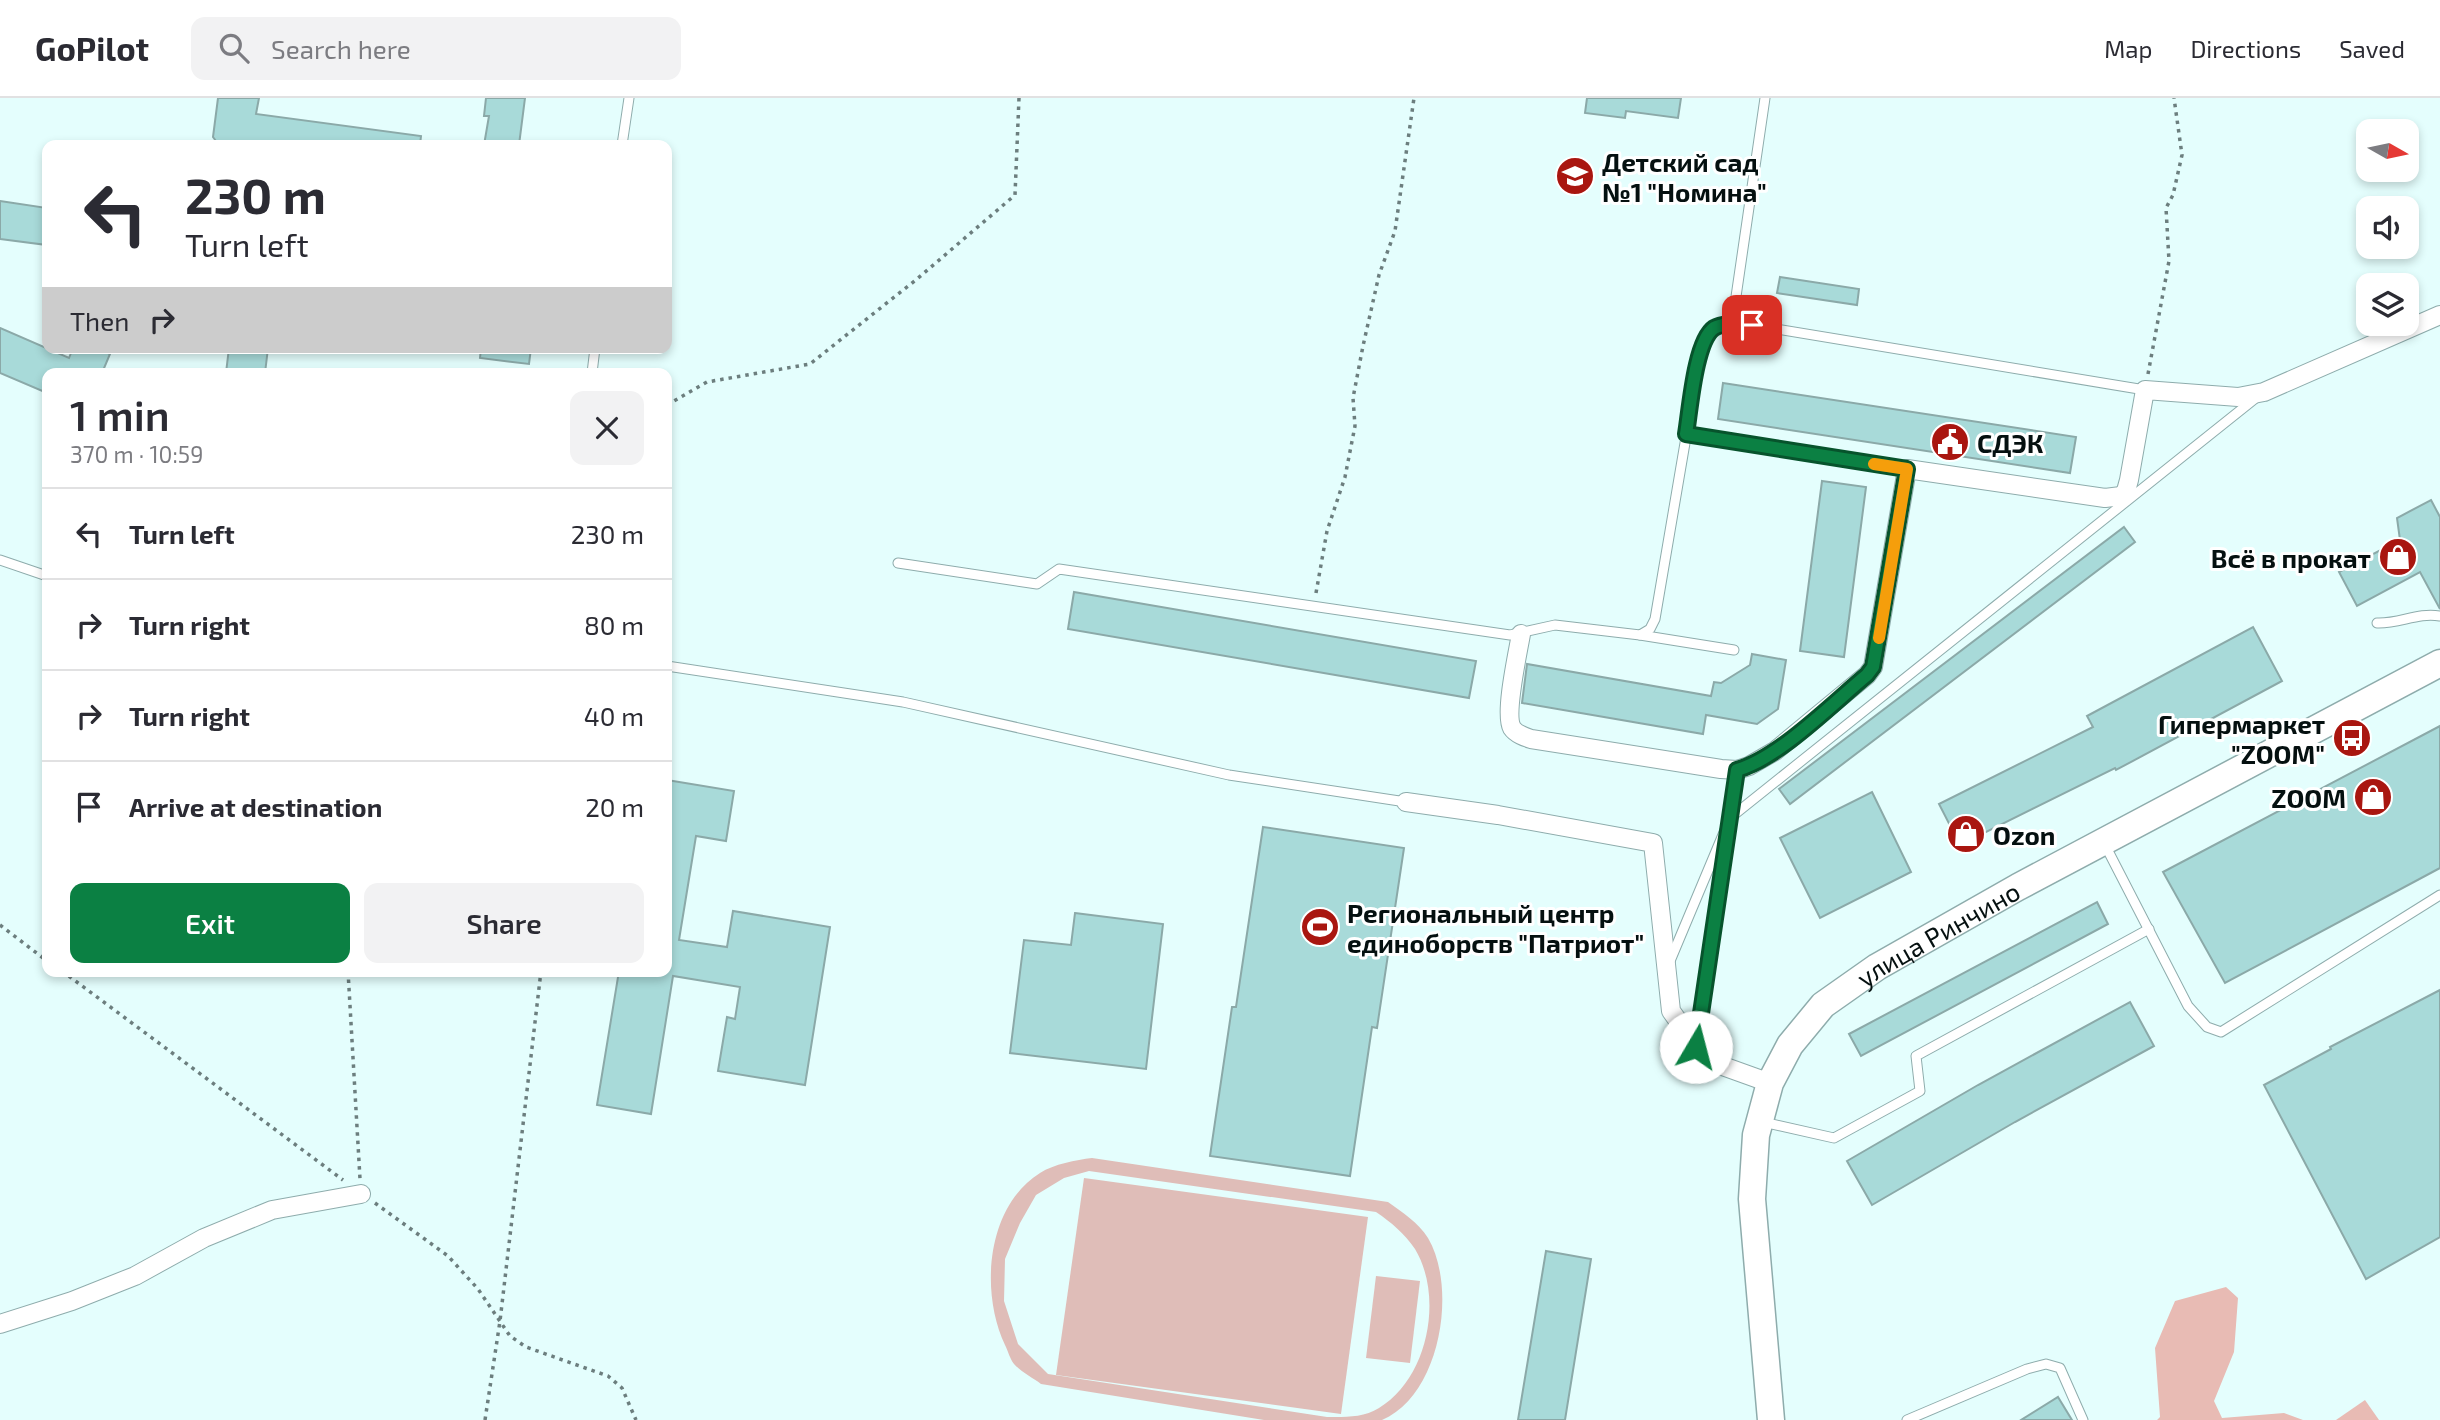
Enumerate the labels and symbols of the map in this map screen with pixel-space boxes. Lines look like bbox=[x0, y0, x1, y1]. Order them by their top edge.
north arrow bbox=[2356, 119, 2418, 182]
place label: Детский сад №1 "Номина" bbox=[1602, 146, 1767, 207]
school or university icon: Детский сад №1 "Номина" bbox=[1554, 155, 1596, 197]
pin bbox=[1722, 295, 1782, 355]
public building icon: СДЭК bbox=[1929, 421, 1971, 463]
place label: СДЭК bbox=[1977, 427, 2044, 458]
shop icon: Всё в прокат bbox=[2377, 536, 2419, 578]
place label: Всё в прокат bbox=[2211, 542, 2371, 573]
place label: Гипермаркет "ZOOM" bbox=[2158, 708, 2325, 769]
bus stop icon: Гипермаркет "ZOOM" bbox=[2331, 717, 2373, 759]
shop icon: ZOOM bbox=[2352, 776, 2394, 818]
place label: ZOOM bbox=[2271, 782, 2346, 813]
shop icon: Ozon bbox=[1945, 813, 1987, 855]
place label: Ozon bbox=[1993, 819, 2055, 850]
street label: улица Ринчино bbox=[1850, 874, 2025, 993]
place label: Региональный центр единоборств "Патриот" bbox=[1347, 897, 1644, 958]
sports icon: Региональный центр единоборств "Патриот" bbox=[1299, 906, 1341, 948]
position arrow bbox=[1659, 1010, 1733, 1084]

